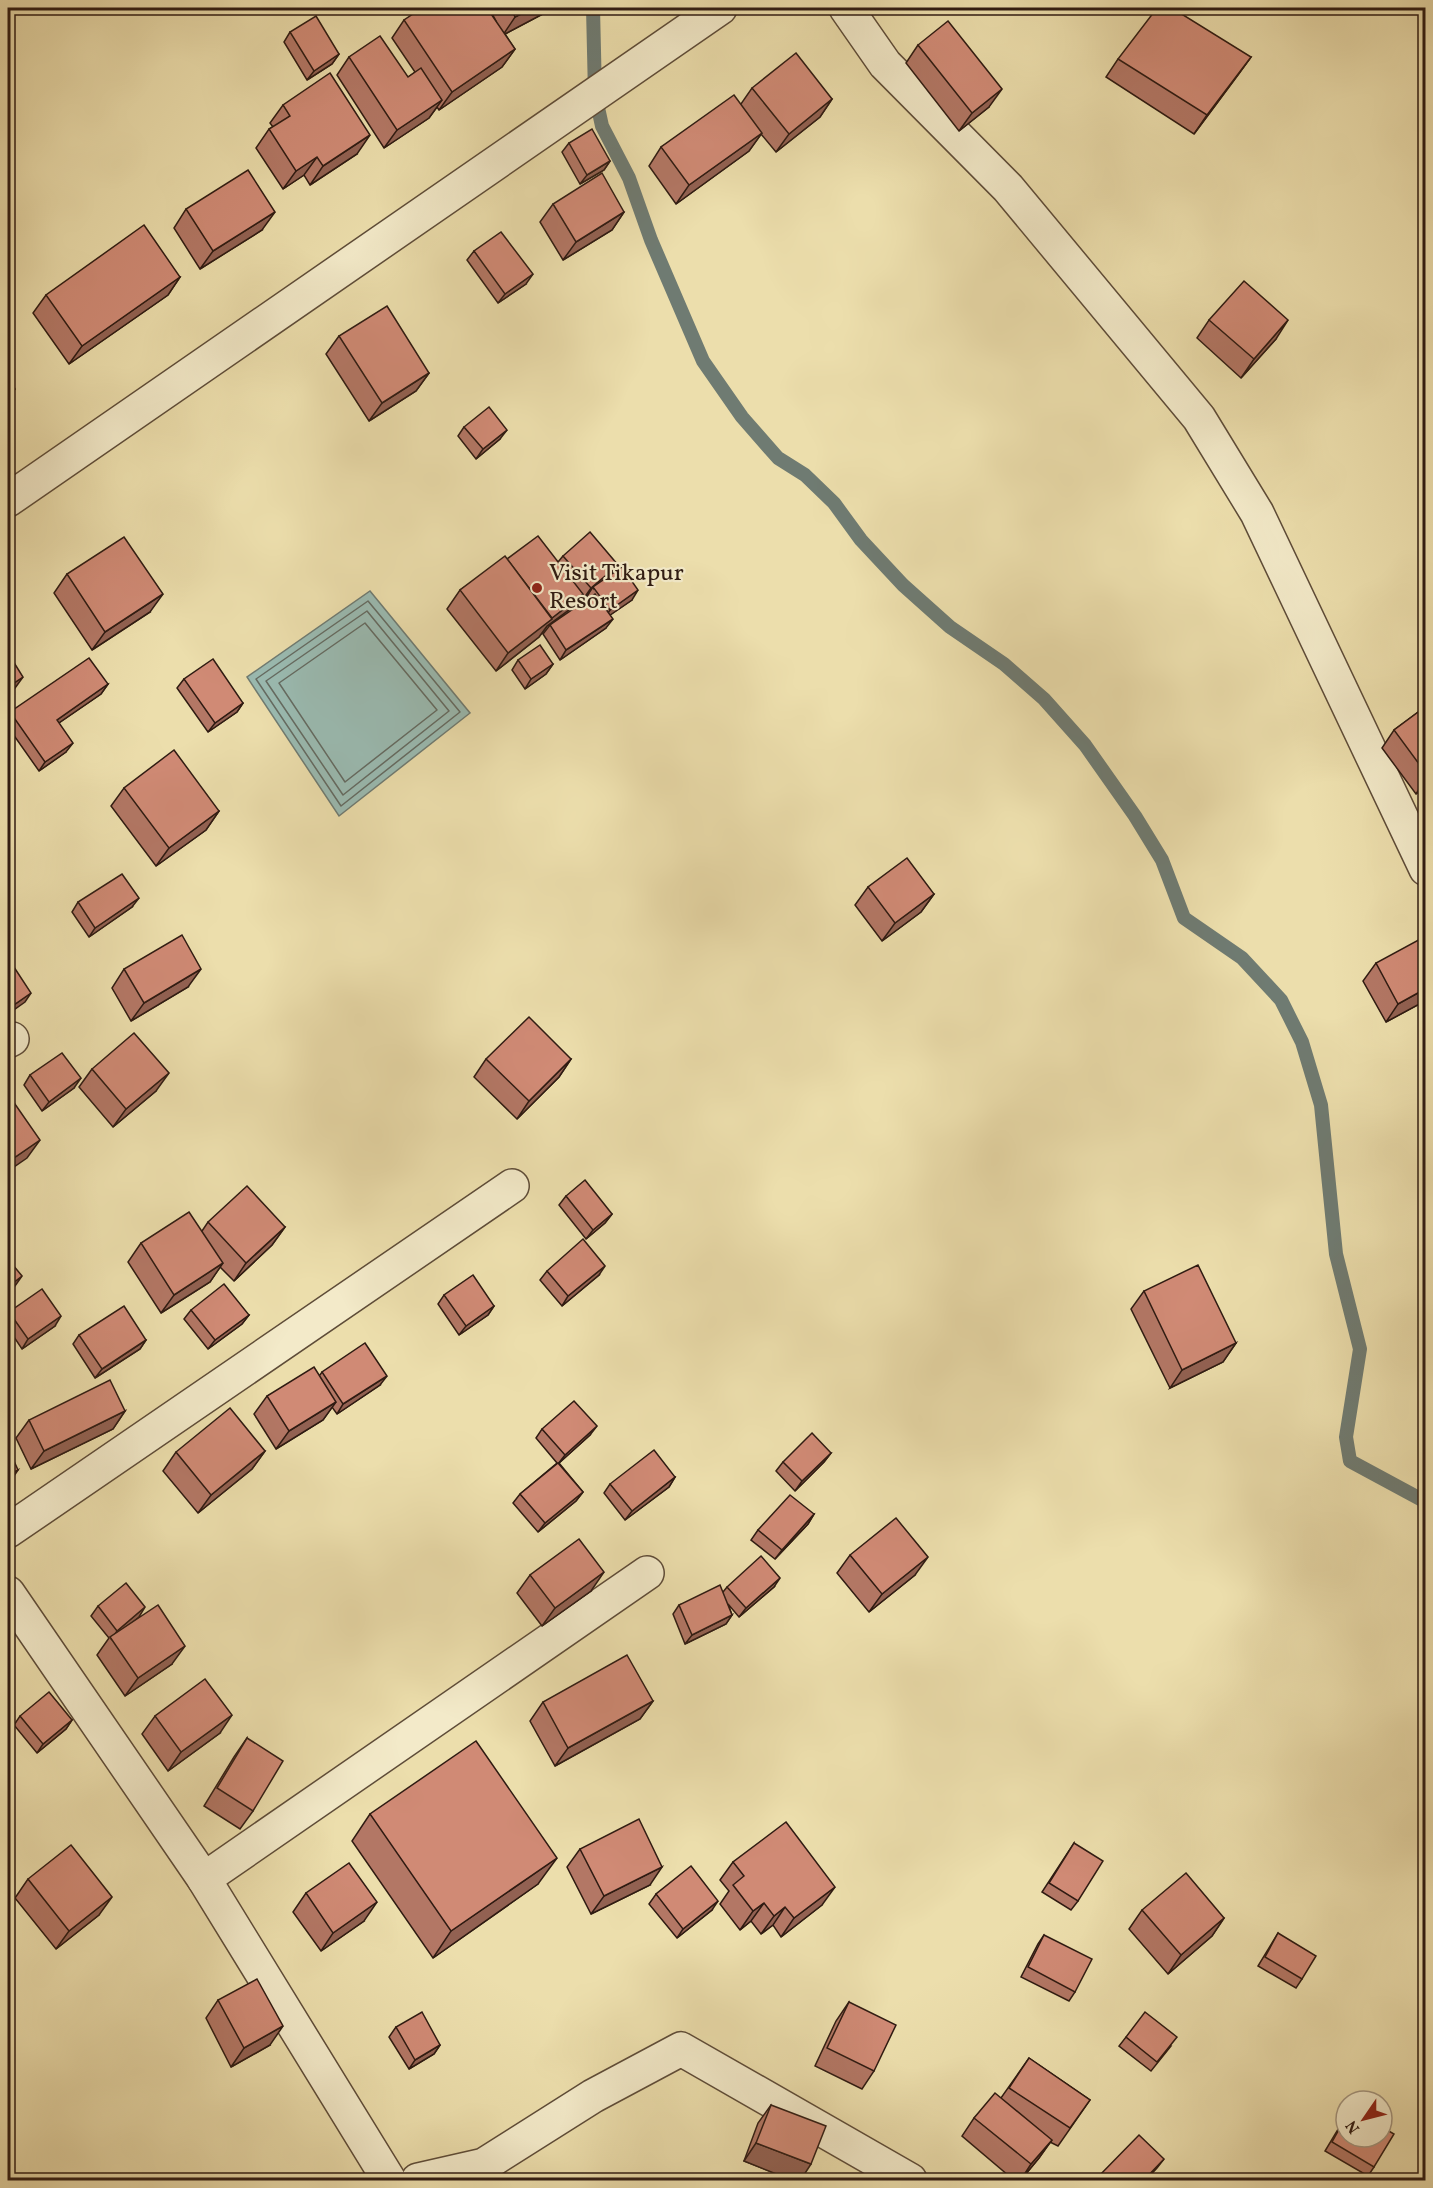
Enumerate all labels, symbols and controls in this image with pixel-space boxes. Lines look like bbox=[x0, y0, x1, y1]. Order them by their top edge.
place label: Visit Tikapur Resort bbox=[549, 557, 684, 619]
marker: Visit Tikapur Resort bbox=[530, 581, 544, 595]
north arrow bbox=[1334, 2089, 1394, 2149]
text: N bbox=[1341, 2115, 1366, 2138]

